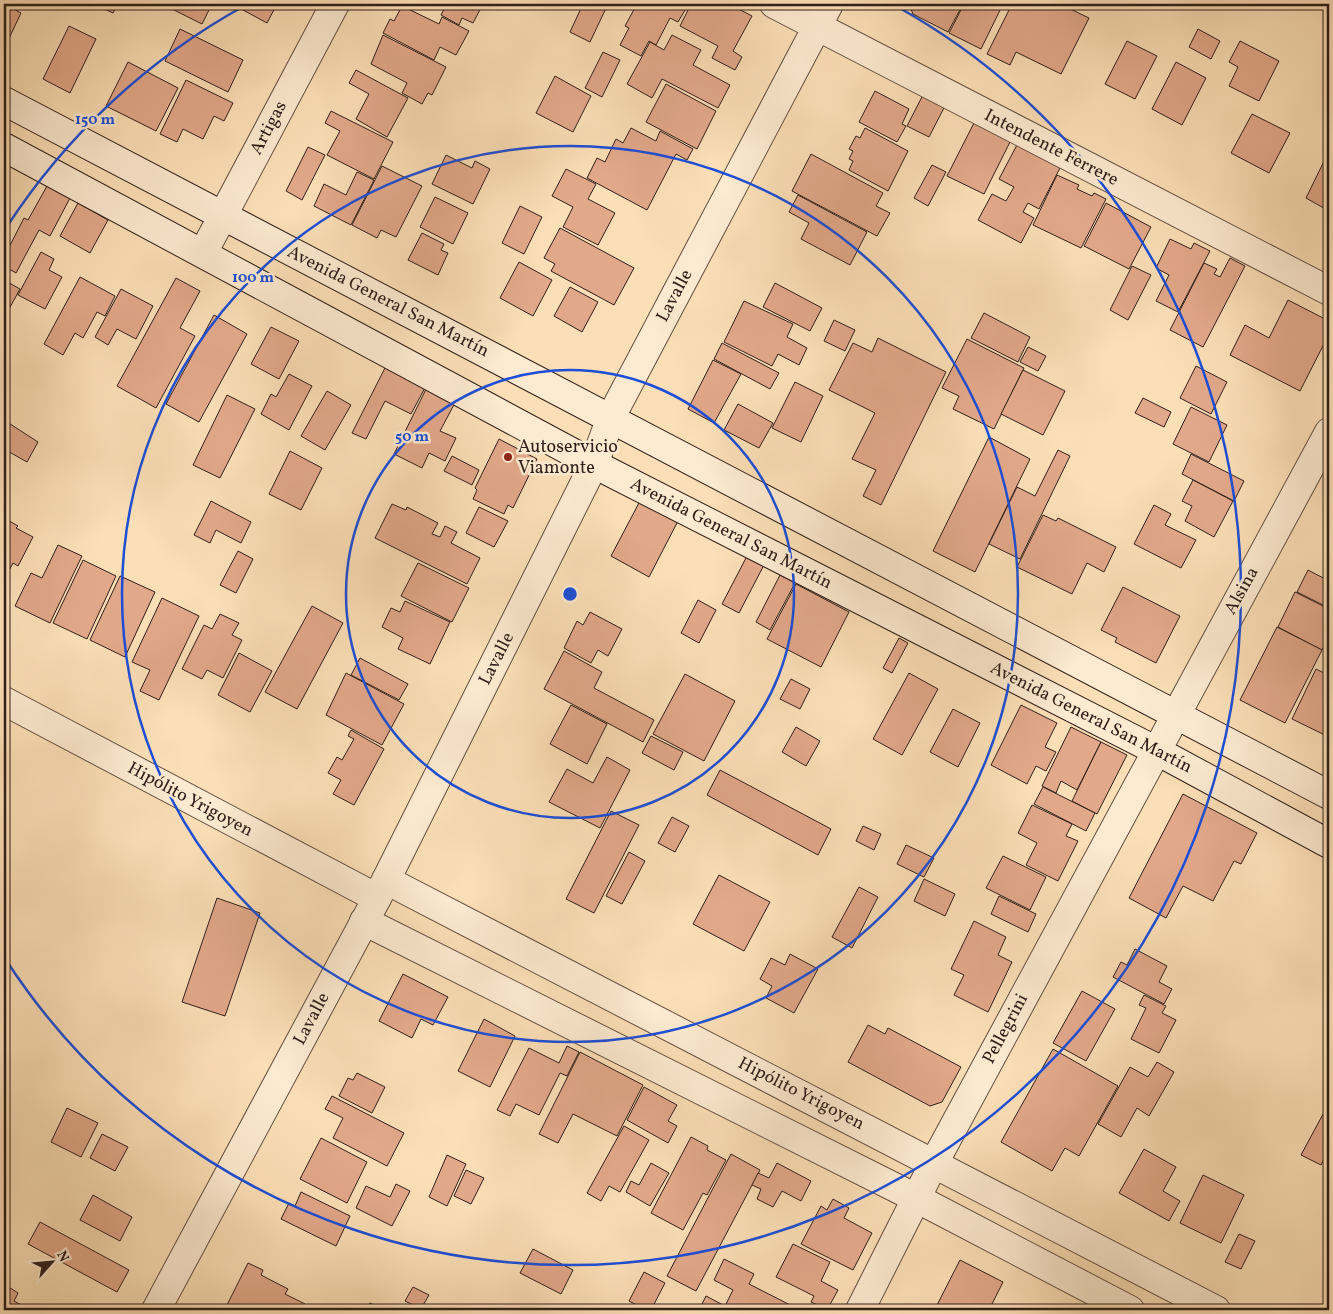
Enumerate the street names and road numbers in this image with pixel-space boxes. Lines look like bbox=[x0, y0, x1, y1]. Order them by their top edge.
street label: Artigas bbox=[244, 97, 294, 159]
street label: Intendente Ferrere bbox=[980, 103, 1122, 193]
street label: Avenida General San Martín bbox=[283, 240, 494, 364]
street label: Lavalle bbox=[651, 265, 699, 327]
street label: Avenida General San Martín bbox=[626, 472, 837, 596]
street label: Alsina bbox=[1219, 563, 1265, 619]
street label: Lavalle bbox=[473, 628, 521, 690]
street label: Avenida General San Martín bbox=[986, 656, 1197, 780]
street label: Hipólito Yrigoyen bbox=[123, 756, 257, 844]
street label: Lavalle bbox=[288, 988, 336, 1050]
street label: Pellegrini bbox=[977, 989, 1035, 1069]
street label: Hipólito Yrigoyen bbox=[733, 1051, 869, 1137]

